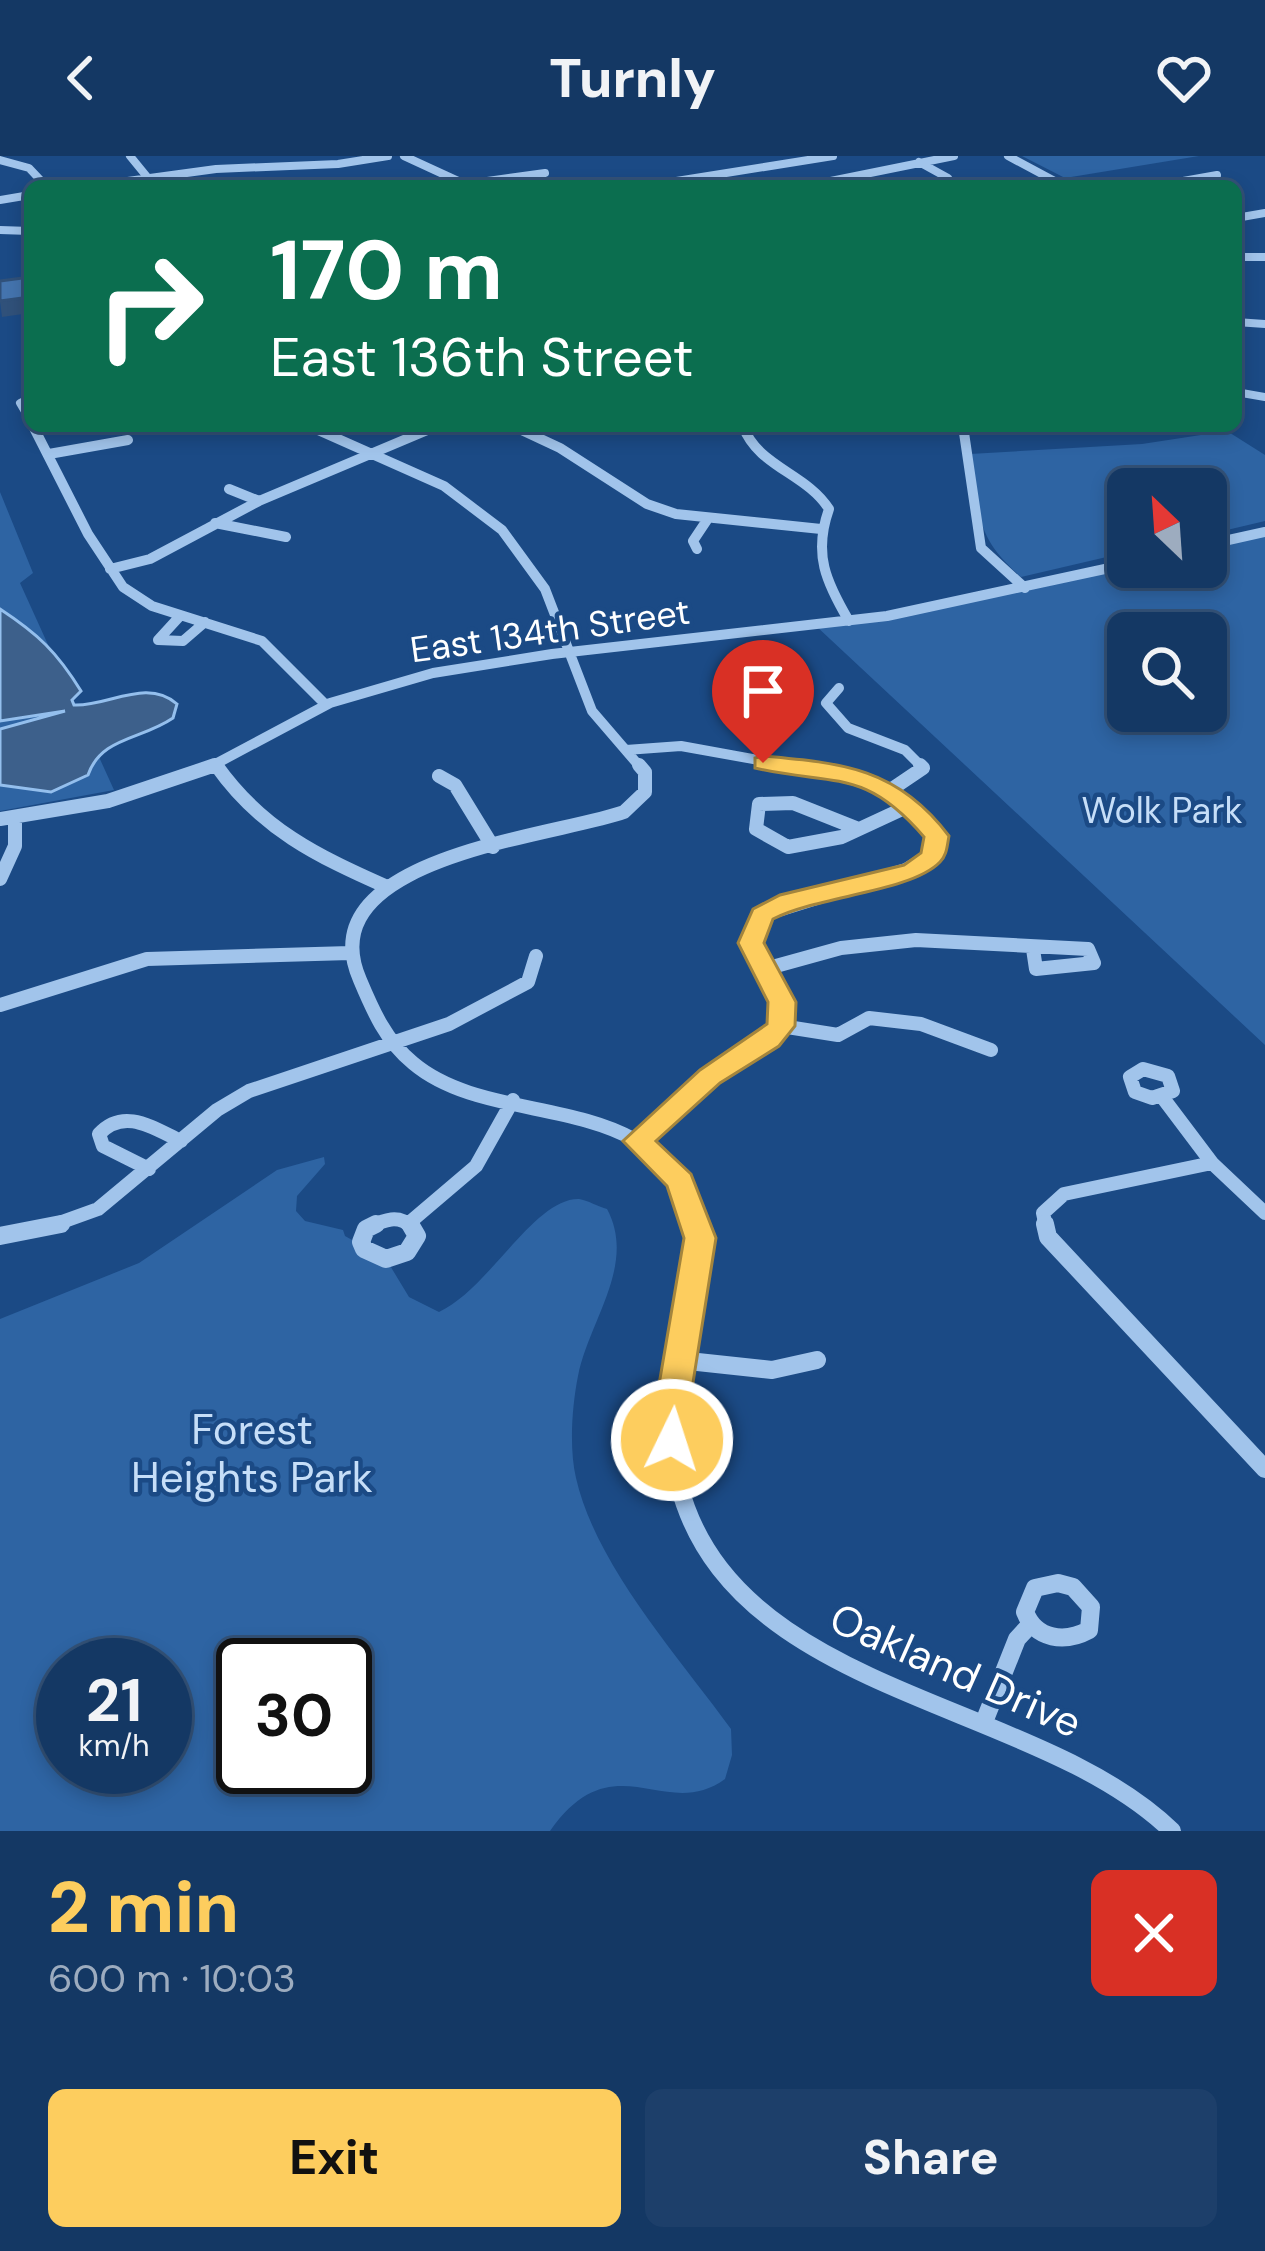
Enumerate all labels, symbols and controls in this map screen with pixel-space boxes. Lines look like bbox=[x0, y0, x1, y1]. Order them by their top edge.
text: Turnly bbox=[549, 43, 716, 114]
icon: back bbox=[48, 45, 114, 111]
icon: heart bbox=[1151, 45, 1217, 111]
text: 170 m bbox=[270, 216, 503, 325]
icon: right bbox=[72, 228, 228, 384]
text: East 136th Street bbox=[270, 322, 694, 393]
north arrow bbox=[1107, 468, 1227, 588]
map controls bbox=[1107, 468, 1227, 732]
street label: East 134th Street bbox=[407, 588, 693, 673]
button: search bbox=[1107, 612, 1227, 732]
pin bbox=[712, 640, 814, 763]
icon: arrive bbox=[730, 658, 796, 724]
park label: Wolk Park bbox=[1081, 787, 1243, 834]
position arrow bbox=[609, 1377, 735, 1503]
park label: Forest Heights Park bbox=[131, 1402, 373, 1505]
street label: Oakland Drive bbox=[821, 1590, 1090, 1750]
speed limit sign: 30 bbox=[216, 1638, 372, 1794]
text: 21 bbox=[86, 1661, 142, 1740]
text: km/h bbox=[79, 1726, 149, 1765]
text: 2 min bbox=[48, 1861, 239, 1954]
button: close bbox=[1091, 1870, 1217, 1996]
text: 600 m · 10:03 bbox=[48, 1953, 296, 2004]
button: Exit bbox=[48, 2089, 621, 2227]
button: Share bbox=[645, 2089, 1217, 2227]

